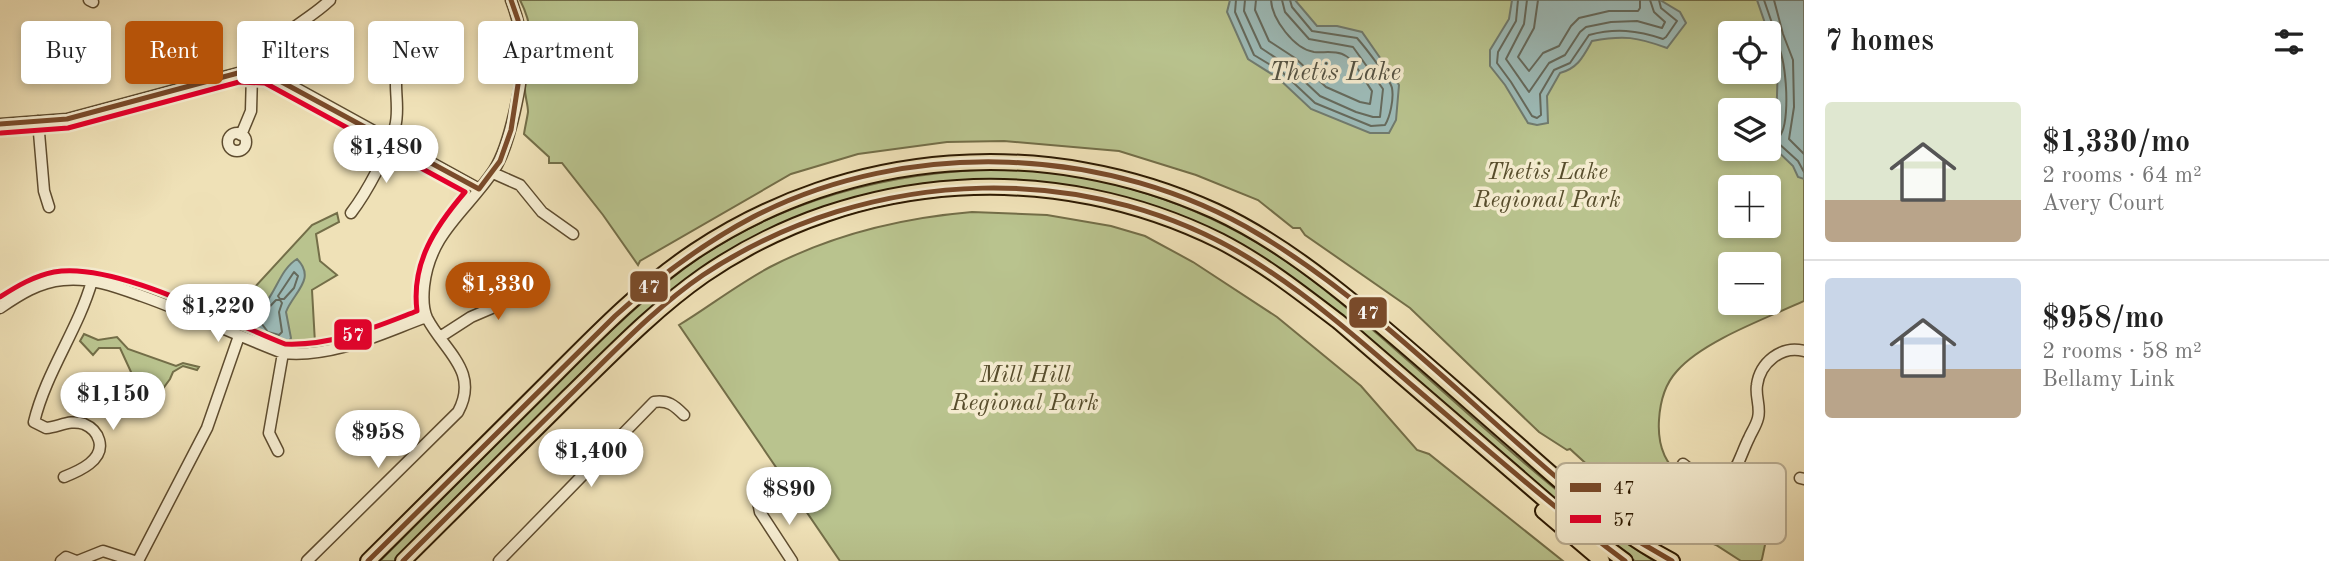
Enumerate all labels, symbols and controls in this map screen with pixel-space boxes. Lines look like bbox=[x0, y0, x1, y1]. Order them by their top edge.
chip: Buy bbox=[21, 21, 111, 84]
chip: Rent bbox=[125, 21, 223, 84]
chip: Filters bbox=[237, 21, 354, 84]
chip: New bbox=[368, 21, 464, 84]
chip: Apartment bbox=[478, 21, 638, 84]
map controls bbox=[1718, 21, 1781, 315]
button: locate bbox=[1718, 21, 1781, 84]
icon: filters bbox=[2270, 23, 2308, 61]
text: 7 homes bbox=[1825, 27, 1934, 57]
water label: Thetis Lake bbox=[1269, 60, 1401, 86]
button: layers bbox=[1718, 98, 1781, 161]
pin: $1,480 bbox=[329, 125, 443, 185]
text: $1,330/mo bbox=[2042, 128, 2190, 158]
icon: home bbox=[1881, 130, 1965, 214]
text: $1,480 bbox=[349, 136, 423, 159]
park label: Thetis Lake Regional Park bbox=[1472, 161, 1621, 213]
text: 2 rooms · 64 m² bbox=[2042, 164, 2202, 187]
button: + bbox=[1718, 175, 1781, 238]
text: Avery Court bbox=[2042, 192, 2164, 215]
button: − bbox=[1718, 252, 1781, 315]
pin: $1,330 bbox=[441, 262, 555, 322]
line badge: 47 bbox=[629, 270, 669, 303]
text: $1,330 bbox=[461, 273, 535, 296]
text: 47 bbox=[638, 279, 660, 298]
pin: $1,220 bbox=[161, 284, 275, 344]
text: $1,220 bbox=[181, 295, 255, 318]
line badge: 47 bbox=[1348, 296, 1388, 329]
text: $958/mo bbox=[2042, 304, 2164, 334]
text: 47 bbox=[1357, 305, 1379, 324]
icon: home bbox=[1881, 306, 1965, 390]
line badge: 57 bbox=[333, 318, 373, 351]
text: 57 bbox=[342, 327, 364, 346]
text: 2 rooms · 58 m² bbox=[2042, 340, 2202, 363]
park label: Mill Hill Regional Park bbox=[950, 364, 1099, 416]
text: Bellamy Link bbox=[2042, 368, 2175, 391]
pin: $1,150 bbox=[56, 372, 170, 432]
text: $1,150 bbox=[76, 383, 150, 406]
pin: $958 bbox=[337, 410, 419, 470]
text: $958 bbox=[351, 421, 405, 444]
pin: $1,400 bbox=[534, 430, 648, 489]
text: $1,400 bbox=[554, 440, 628, 463]
legend bbox=[1556, 463, 1786, 544]
pin: $890 bbox=[748, 468, 830, 527]
text: $890 bbox=[762, 478, 816, 501]
text: 47 bbox=[1613, 480, 1635, 499]
text: 57 bbox=[1613, 512, 1635, 531]

